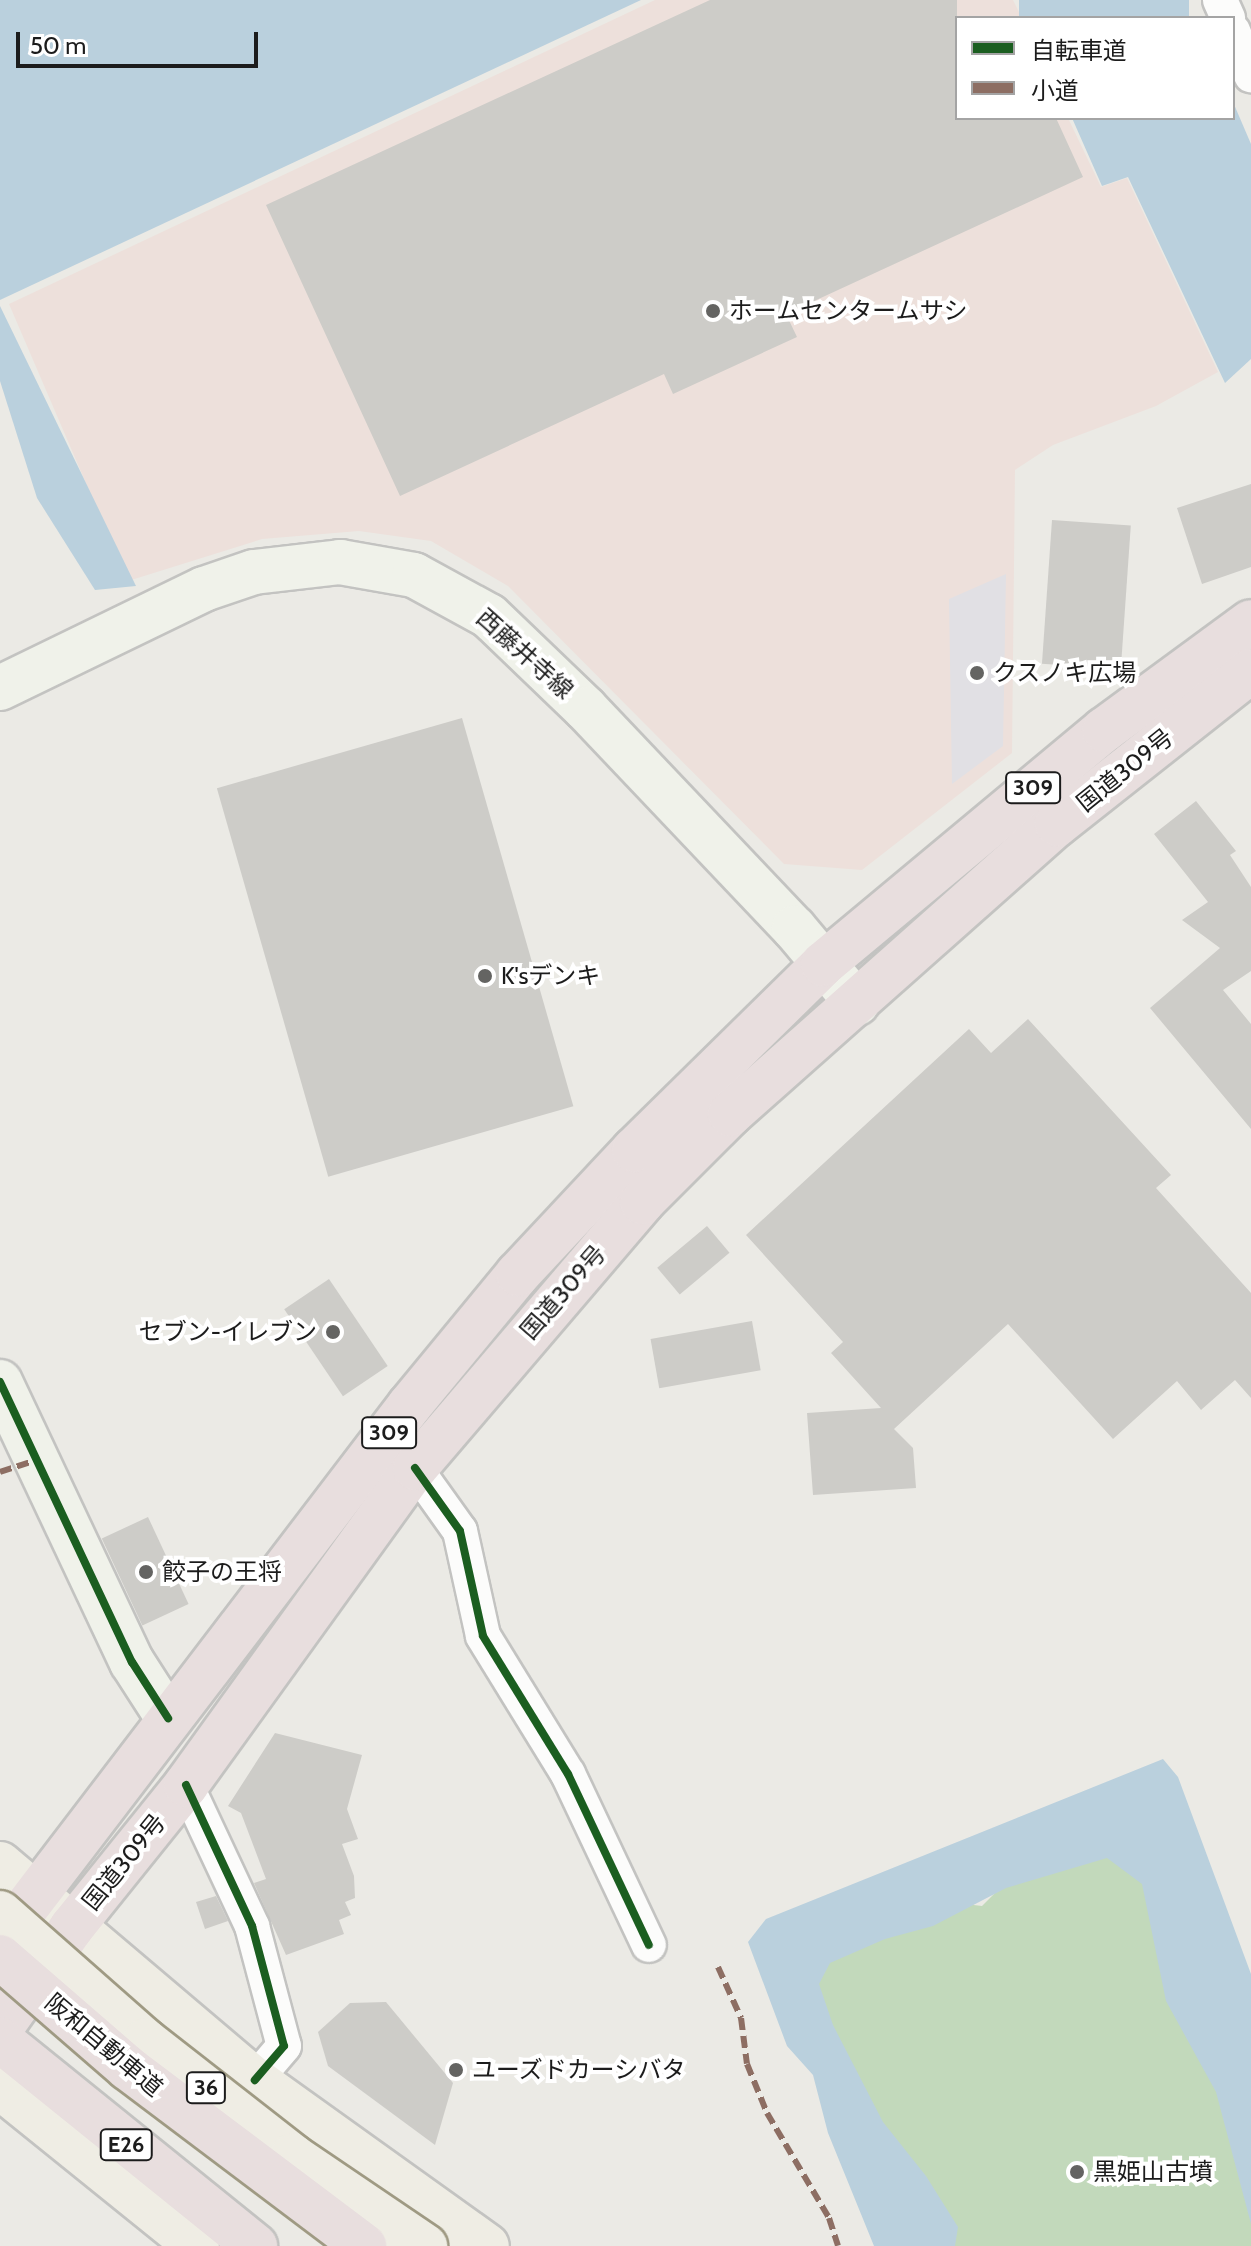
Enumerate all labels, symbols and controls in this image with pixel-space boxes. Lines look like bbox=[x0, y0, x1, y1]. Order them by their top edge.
scale bar bbox=[20, 16, 262, 66]
legend bbox=[955, 16, 1235, 120]
text: 50 m bbox=[30, 31, 86, 60]
text: 自転車道 bbox=[1031, 36, 1127, 65]
text: 小道 bbox=[1031, 76, 1079, 105]
place label: ホームセンタームサシ bbox=[729, 297, 969, 325]
marker: ホームセンタームサシ bbox=[704, 302, 722, 320]
street label: 西藤井寺線 bbox=[471, 603, 579, 705]
place label: クスノキ広場 bbox=[993, 659, 1137, 687]
marker: クスノキ広場 bbox=[968, 664, 986, 682]
street label: 国道309号 bbox=[1071, 723, 1179, 817]
road number: 309 bbox=[1005, 770, 1061, 806]
place label: K'sデンキ bbox=[501, 962, 600, 990]
marker: K'sデンキ bbox=[476, 967, 494, 985]
street label: 国道309号 bbox=[514, 1239, 612, 1345]
place label: セブン-イレブン bbox=[139, 1318, 317, 1346]
marker: セブン-イレブン bbox=[324, 1323, 342, 1341]
road number: 309 bbox=[361, 1415, 417, 1451]
place label: 餃子の王将 bbox=[162, 1558, 282, 1586]
marker: 餃子の王将 bbox=[137, 1563, 155, 1581]
street label: 国道309号 bbox=[77, 1808, 171, 1916]
street label: 阪和自動車道 bbox=[40, 1988, 168, 2102]
place label: ユーズドカーシバタ bbox=[472, 2056, 688, 2084]
marker: ユーズドカーシバタ bbox=[447, 2061, 465, 2079]
road number: 36 bbox=[184, 2070, 228, 2106]
road number: E26 bbox=[98, 2127, 154, 2163]
place label: 黒姫山古墳 bbox=[1093, 2158, 1213, 2186]
marker: 黒姫山古墳 bbox=[1068, 2163, 1086, 2181]

